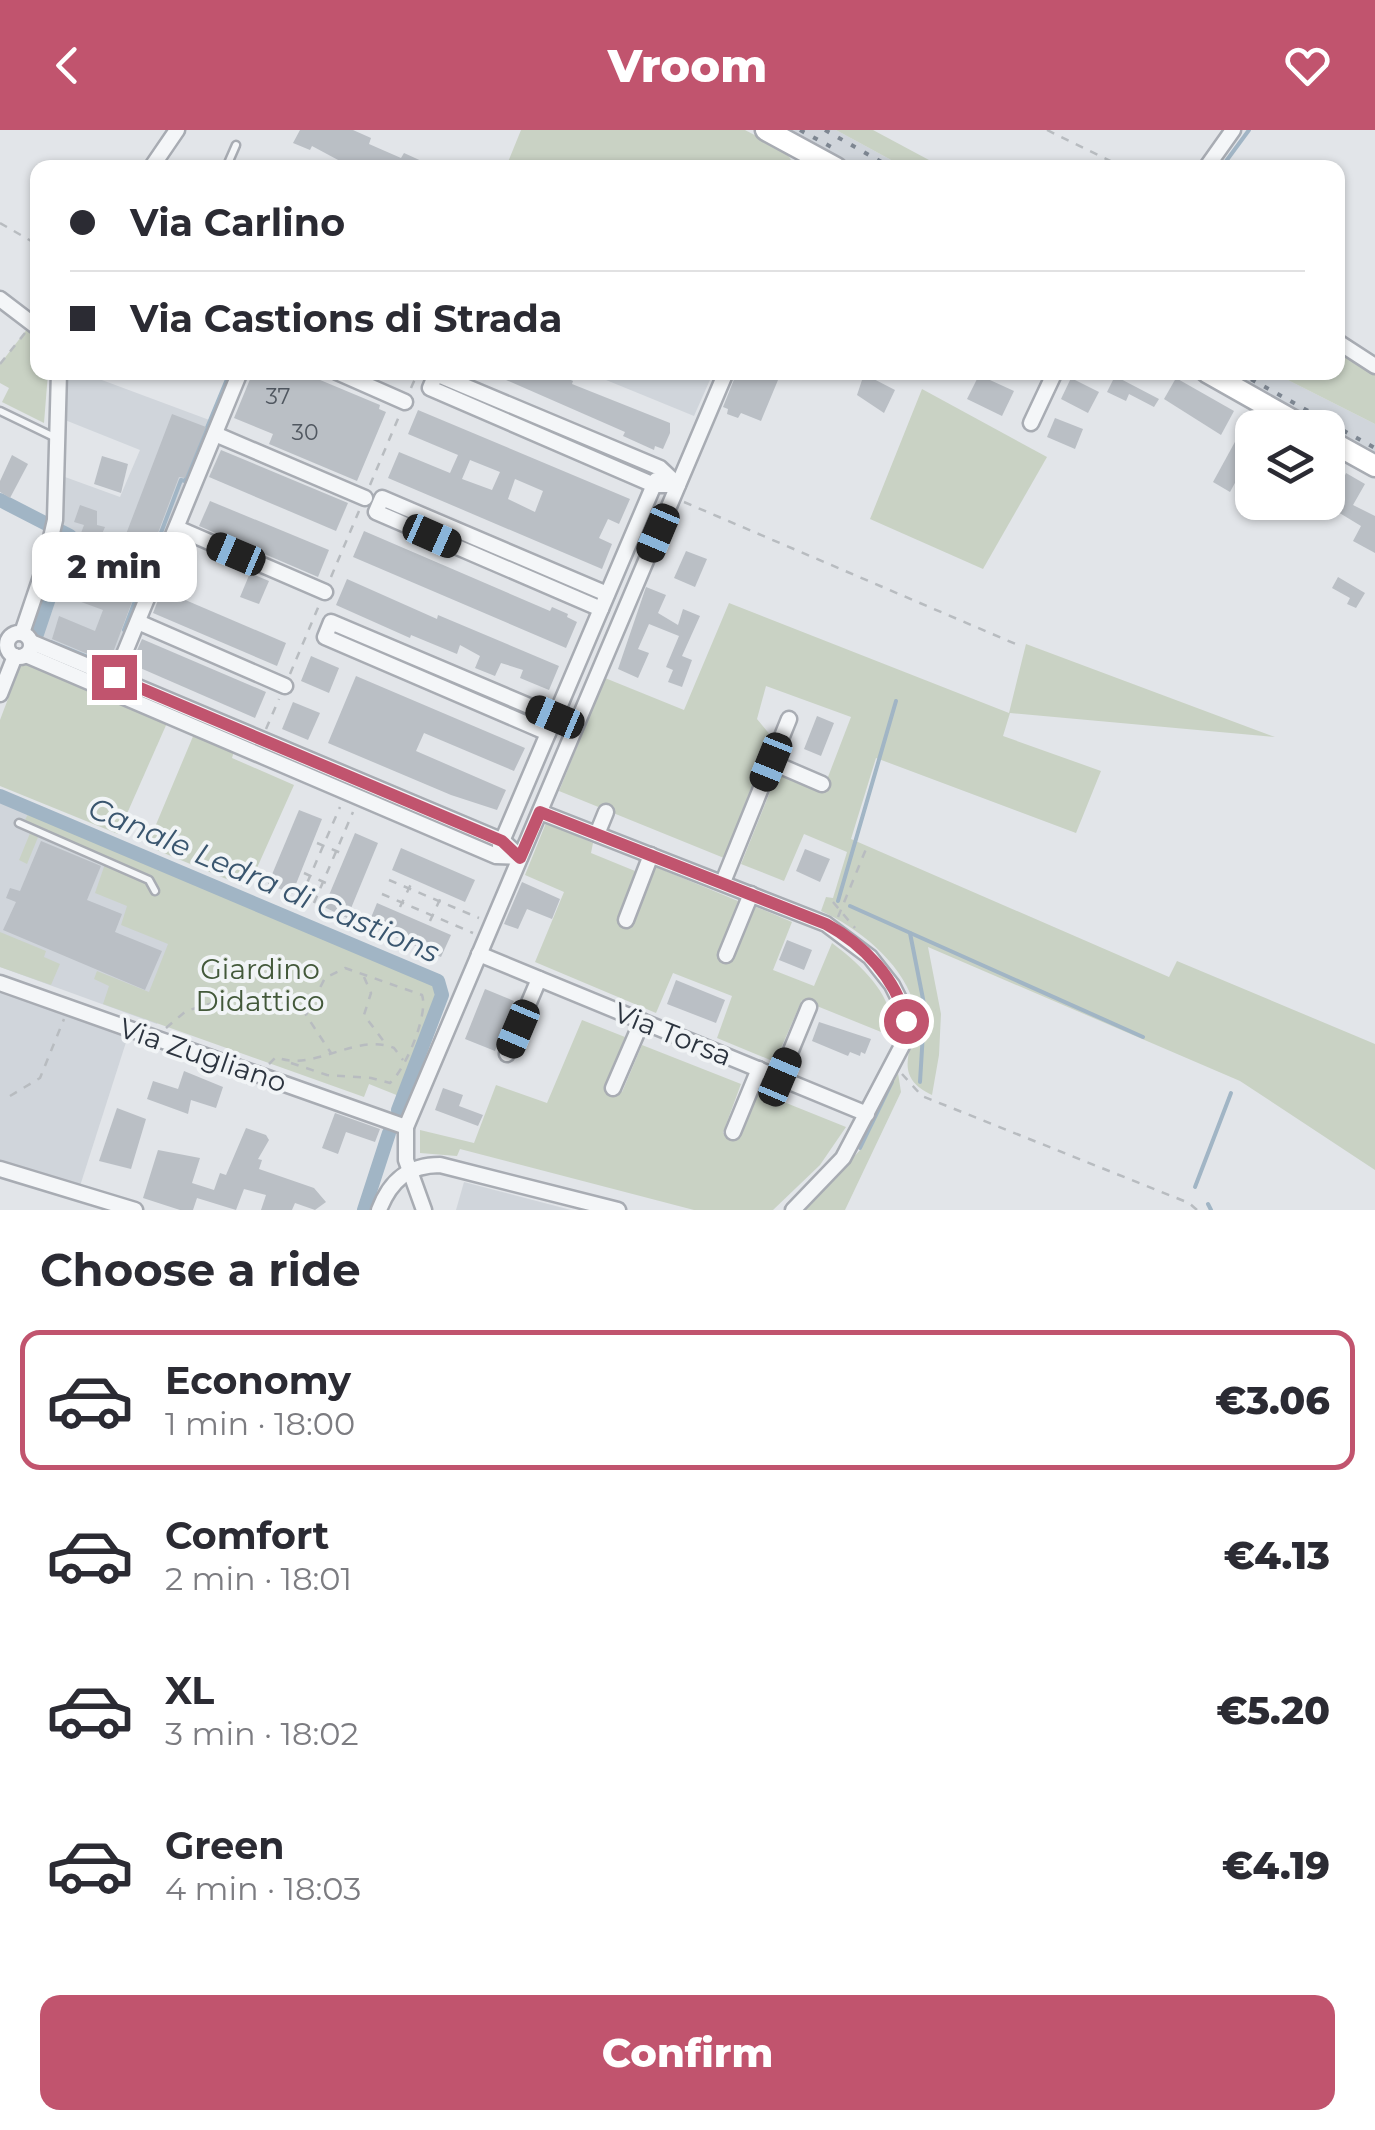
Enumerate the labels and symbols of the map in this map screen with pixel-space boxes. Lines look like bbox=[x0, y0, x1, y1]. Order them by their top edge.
house number: 37 bbox=[265, 383, 291, 410]
house number: 30 bbox=[292, 419, 318, 446]
car bbox=[632, 500, 684, 566]
car bbox=[398, 510, 466, 562]
car bbox=[203, 528, 269, 580]
callout: 2 min bbox=[32, 532, 196, 602]
route end bbox=[92, 655, 137, 700]
car bbox=[522, 691, 588, 743]
car bbox=[746, 729, 796, 795]
water label: Canale Ledra di Castions bbox=[83, 789, 445, 971]
park label: Giardino Didattico bbox=[195, 952, 325, 1018]
street label: Via Torsa bbox=[609, 995, 737, 1073]
car bbox=[492, 996, 544, 1062]
route start bbox=[884, 999, 929, 1044]
street label: Via Zugliano bbox=[115, 1011, 291, 1099]
car bbox=[754, 1044, 806, 1110]

